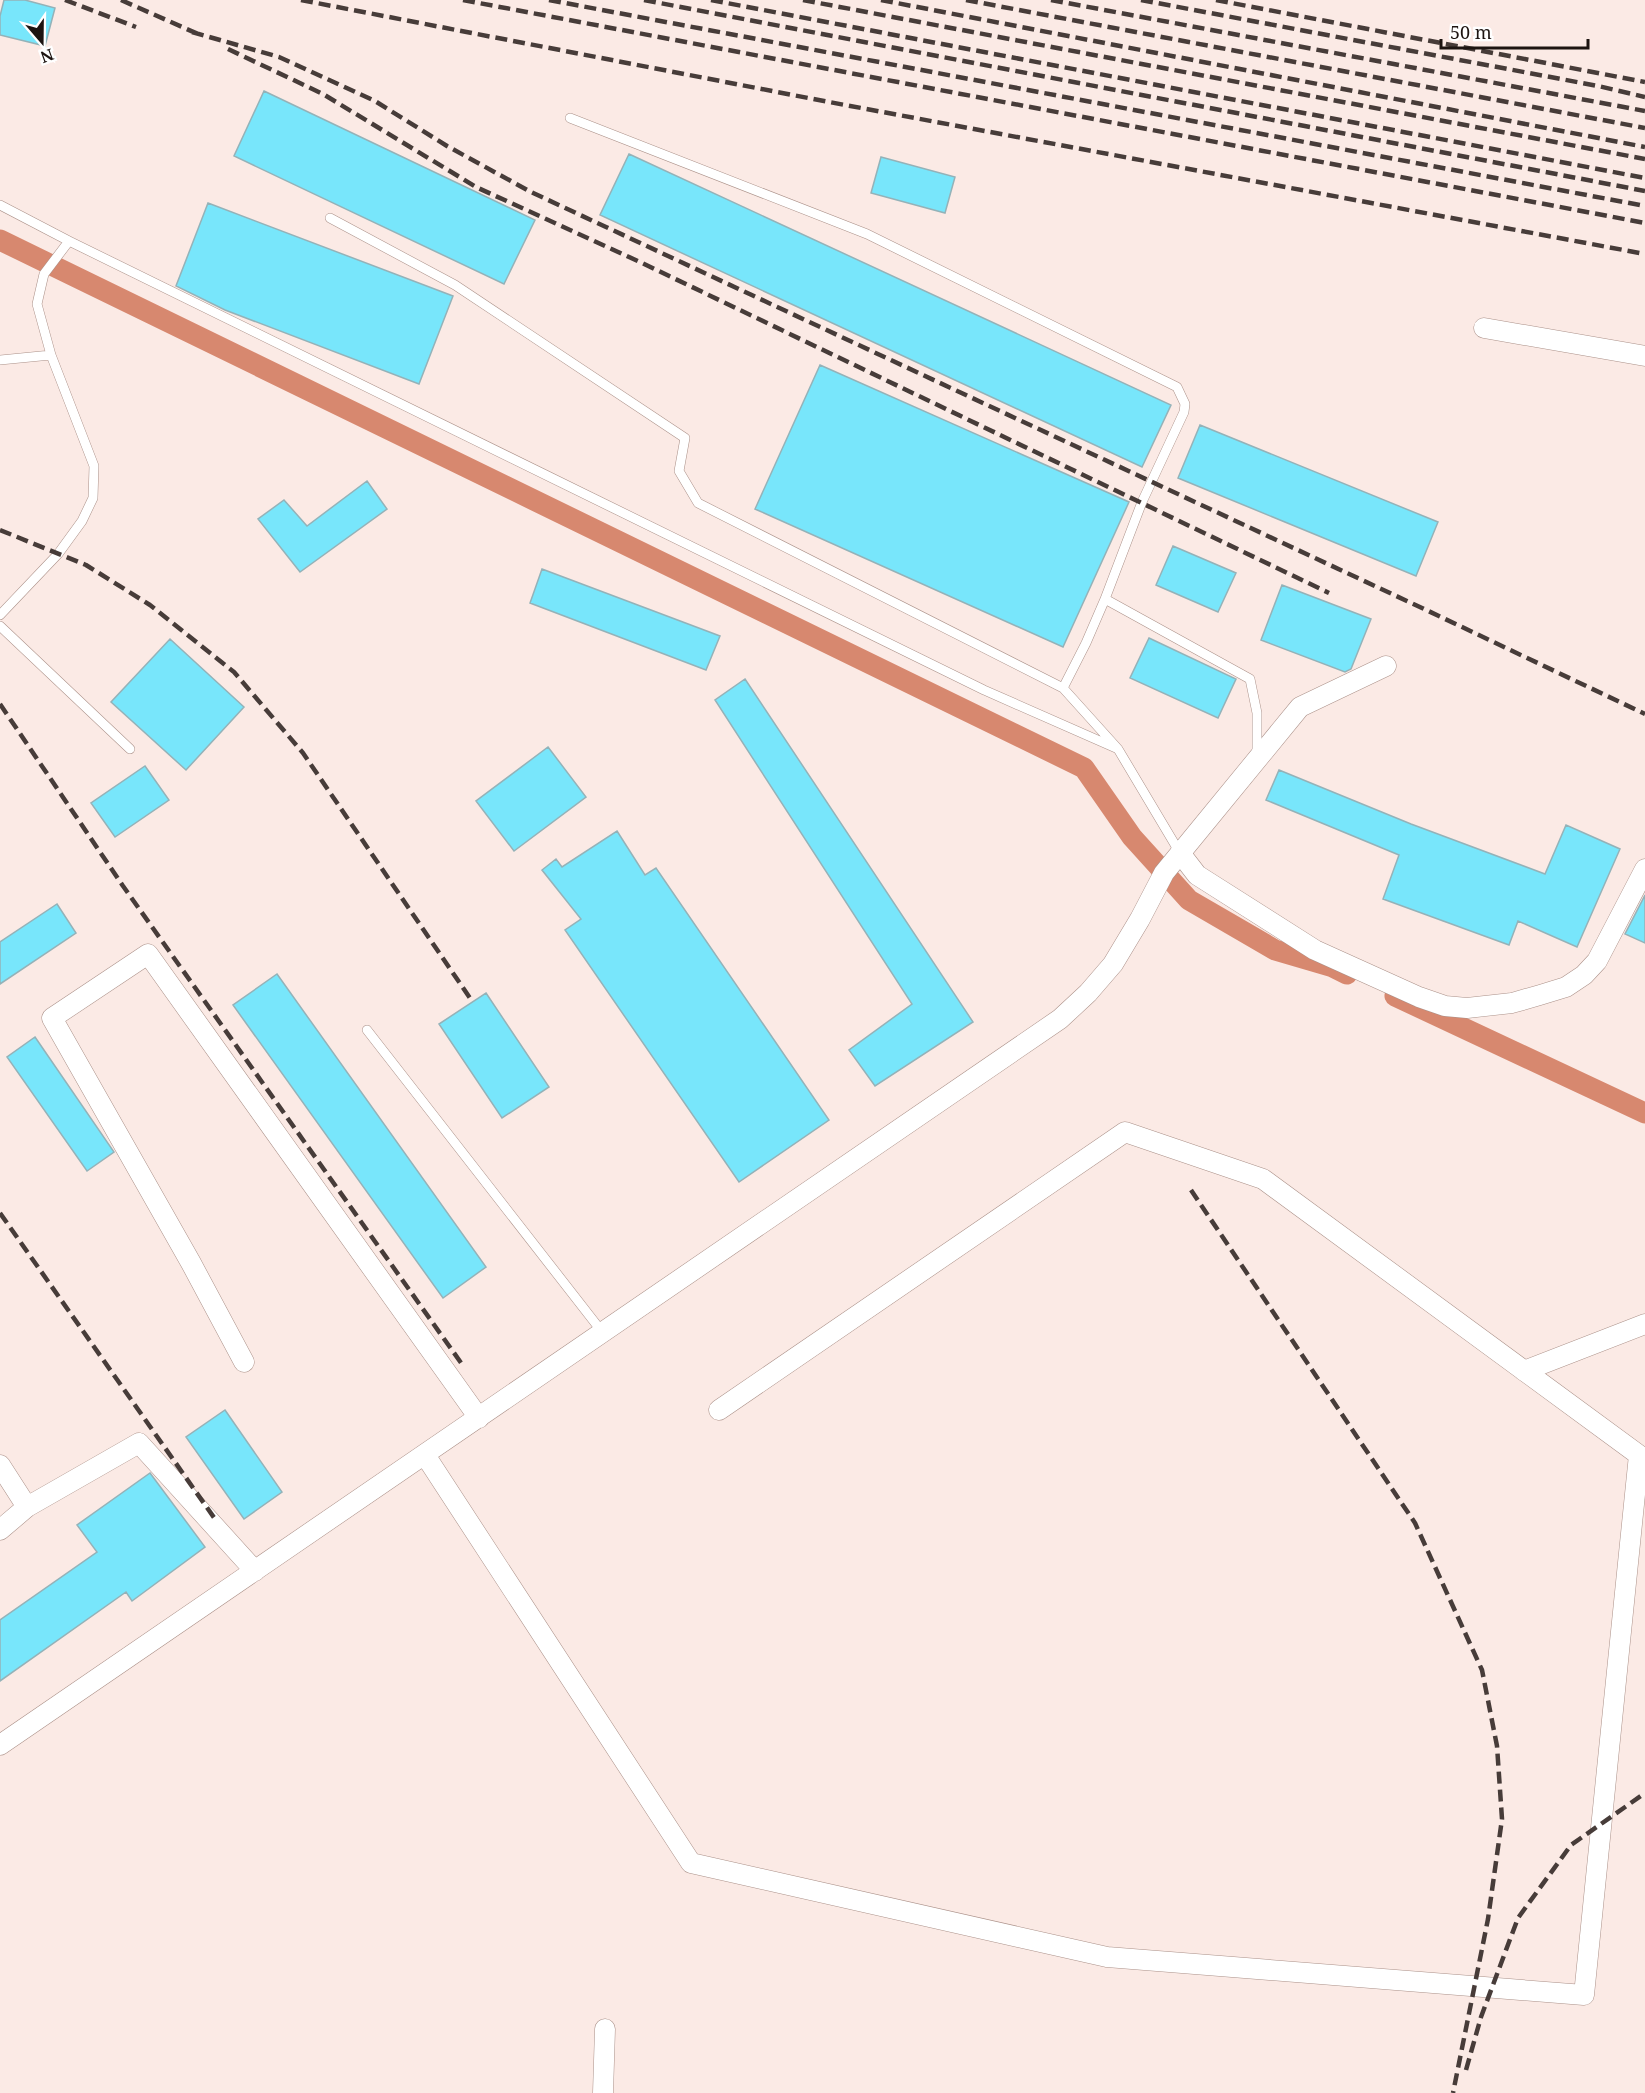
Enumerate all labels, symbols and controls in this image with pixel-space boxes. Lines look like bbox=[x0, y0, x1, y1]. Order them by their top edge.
north arrow bbox=[12, 12, 72, 72]
scale bar bbox=[1441, 12, 1588, 50]
text: 50 m bbox=[1450, 20, 1492, 44]
text: N bbox=[37, 44, 57, 69]

